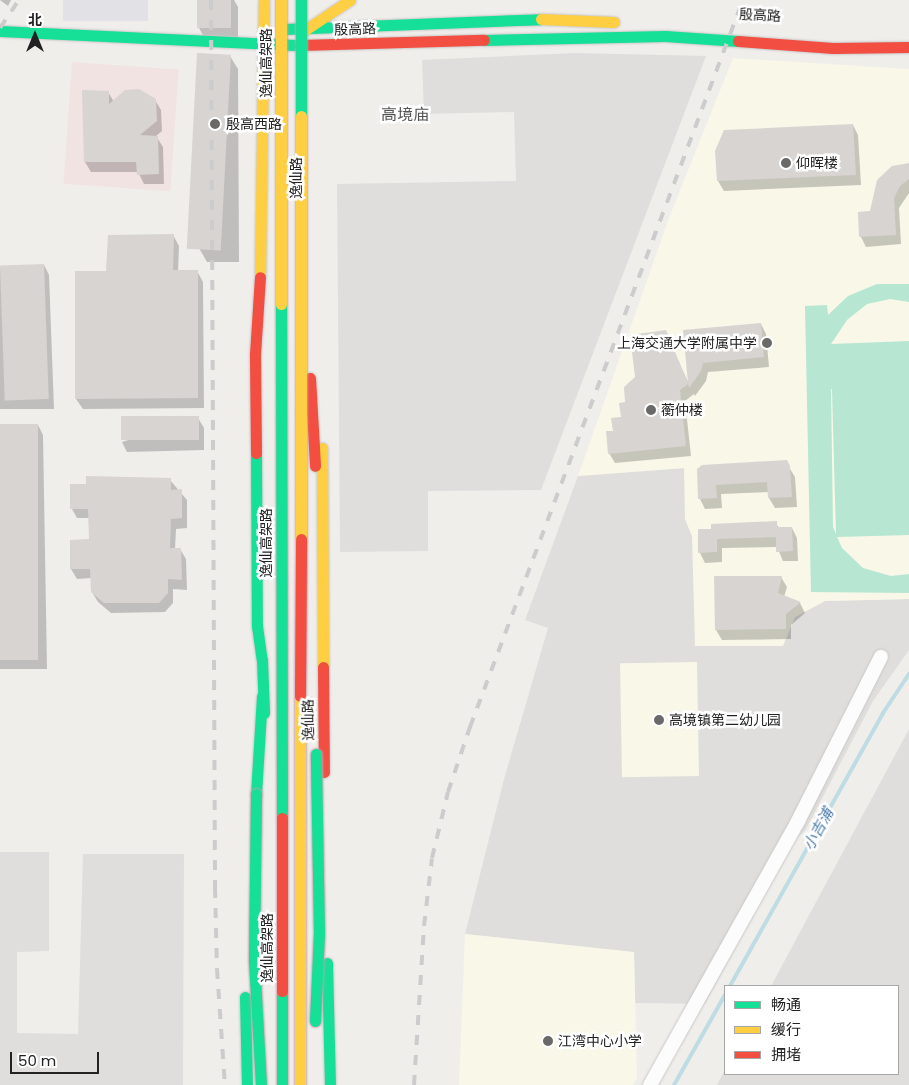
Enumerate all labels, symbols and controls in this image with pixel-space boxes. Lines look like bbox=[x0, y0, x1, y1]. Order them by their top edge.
street label: 殷高路 bbox=[739, 6, 781, 24]
north arrow bbox=[10, 10, 60, 60]
text: 北 bbox=[28, 10, 42, 30]
street label: 殷高路 bbox=[334, 20, 376, 38]
street label: 逸仙高架路 bbox=[258, 28, 274, 98]
district label: 高境庙 bbox=[381, 105, 429, 125]
place label: 殷高西路 bbox=[226, 116, 282, 132]
marker: 殷高西路 bbox=[208, 117, 222, 131]
place label: 仰晖楼 bbox=[796, 155, 838, 171]
street label: 逸仙路 bbox=[288, 157, 304, 199]
marker: 仰晖楼 bbox=[780, 157, 792, 169]
place label: 上海交通大学附属中学 bbox=[617, 335, 757, 351]
marker: 上海交通大学附属中学 bbox=[761, 337, 773, 349]
place label: 蘅仲楼 bbox=[661, 402, 703, 418]
marker: 蘅仲楼 bbox=[645, 404, 657, 416]
street label: 逸仙高架路 bbox=[258, 508, 274, 578]
street label: 逸仙路 bbox=[299, 699, 317, 741]
place label: 高境镇第二幼儿园 bbox=[669, 712, 781, 728]
marker: 高境镇第二幼儿园 bbox=[653, 714, 665, 726]
water label: 小吉浦 bbox=[799, 805, 837, 853]
street label: 逸仙高架路 bbox=[259, 913, 275, 983]
legend bbox=[724, 985, 899, 1075]
text: 畅通 bbox=[771, 994, 801, 1015]
text: 缓行 bbox=[771, 1019, 801, 1040]
place label: 江湾中心小学 bbox=[558, 1033, 642, 1049]
marker: 江湾中心小学 bbox=[542, 1035, 554, 1047]
scale bar bbox=[12, 1042, 101, 1074]
text: 拥堵 bbox=[771, 1044, 801, 1065]
text: 50 m bbox=[18, 1050, 56, 1071]

